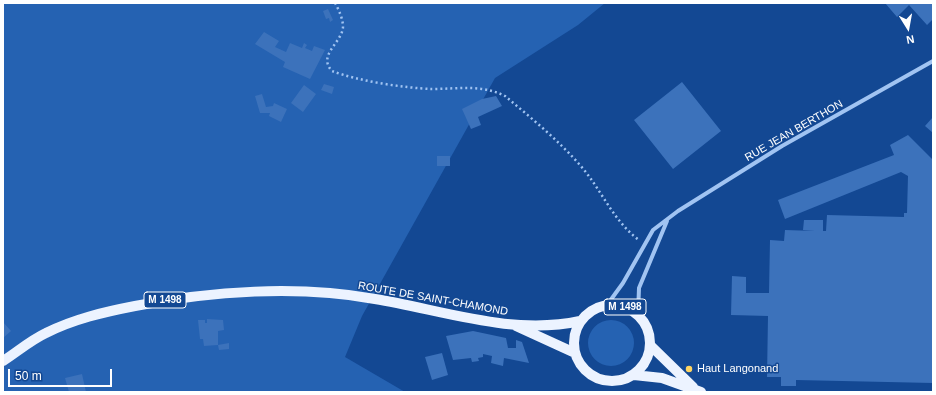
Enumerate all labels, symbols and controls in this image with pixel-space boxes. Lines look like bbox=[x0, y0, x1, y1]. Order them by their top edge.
north arrow bbox=[888, 8, 928, 48]
text: N bbox=[905, 33, 915, 46]
street label: RUE JEAN BERTHON bbox=[743, 98, 845, 164]
street label: ROUTE DE SAINT-CHAMOND bbox=[357, 279, 509, 319]
road number: M 1498 bbox=[144, 292, 186, 308]
road number: M 1498 bbox=[604, 299, 646, 315]
scale bar bbox=[10, 361, 114, 387]
place label: Haut Langonand bbox=[697, 362, 778, 376]
marker: Haut Langonand bbox=[684, 364, 694, 374]
text: 50 m bbox=[15, 369, 42, 383]

